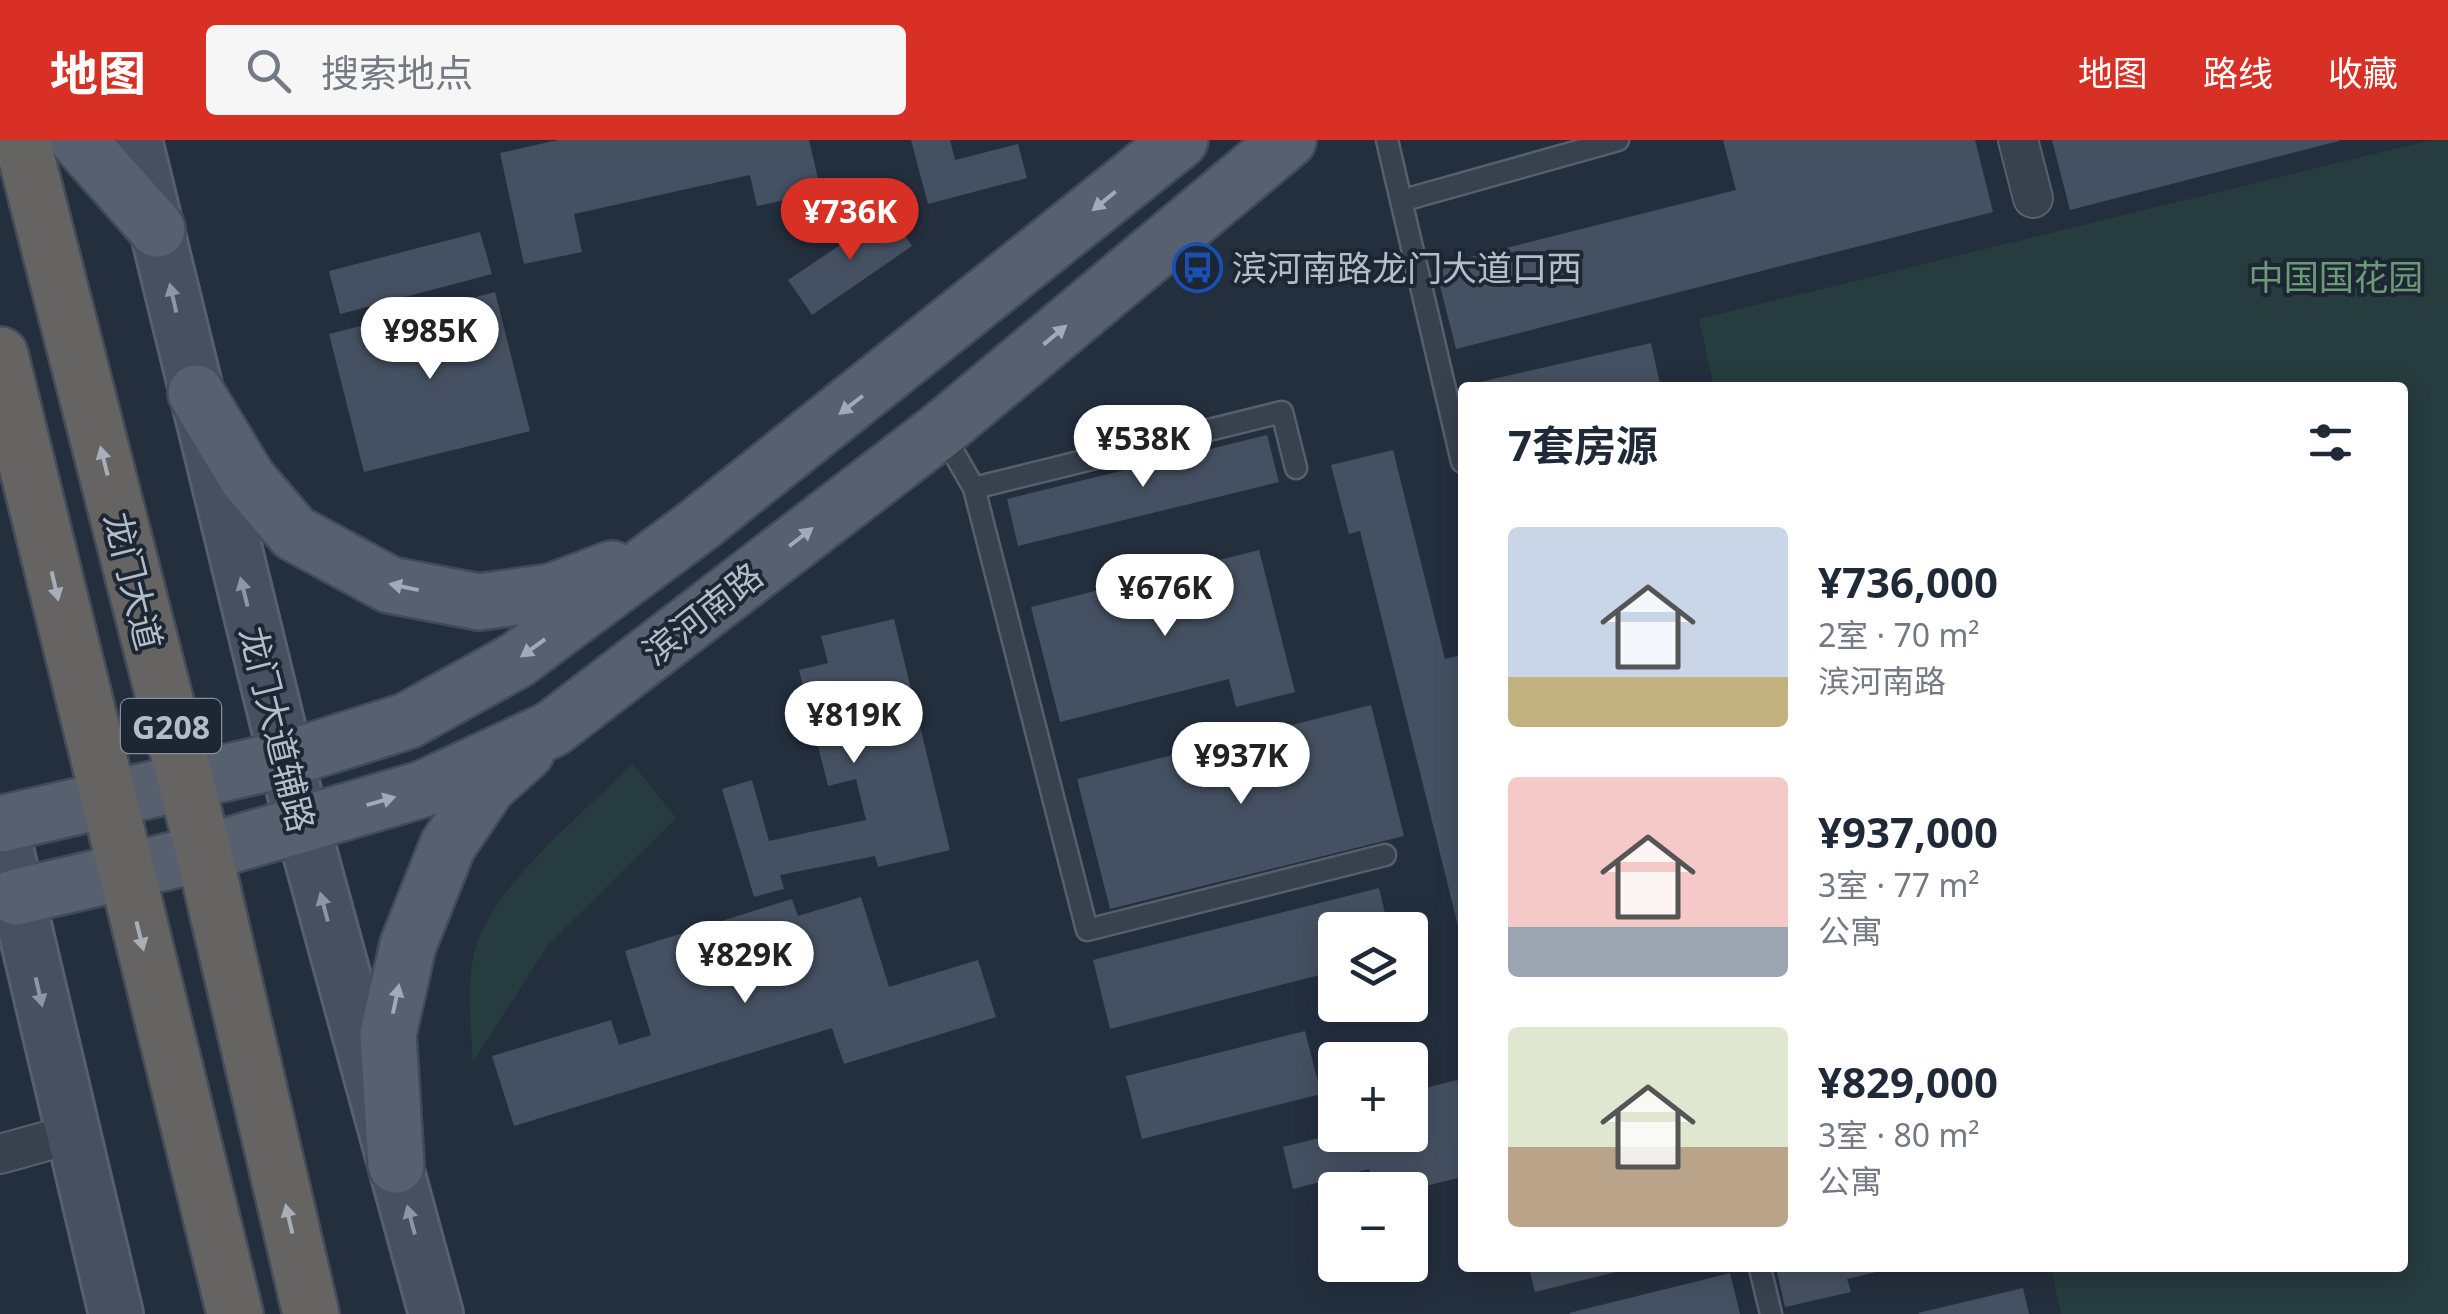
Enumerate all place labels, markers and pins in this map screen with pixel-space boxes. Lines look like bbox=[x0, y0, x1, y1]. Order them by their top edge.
pin: ¥736K bbox=[780, 178, 920, 263]
bus stop icon: 滨河南路龙门大道口西 bbox=[1171, 241, 1223, 293]
place label: 滨河南路龙门大道口西 bbox=[1232, 244, 1582, 291]
pin: ¥985K bbox=[360, 297, 500, 382]
pin: ¥538K bbox=[1073, 405, 1213, 490]
pin: ¥676K bbox=[1095, 554, 1235, 639]
pin: ¥819K bbox=[784, 681, 924, 766]
pin: ¥937K bbox=[1171, 722, 1311, 807]
pin: ¥829K bbox=[675, 921, 815, 1006]

